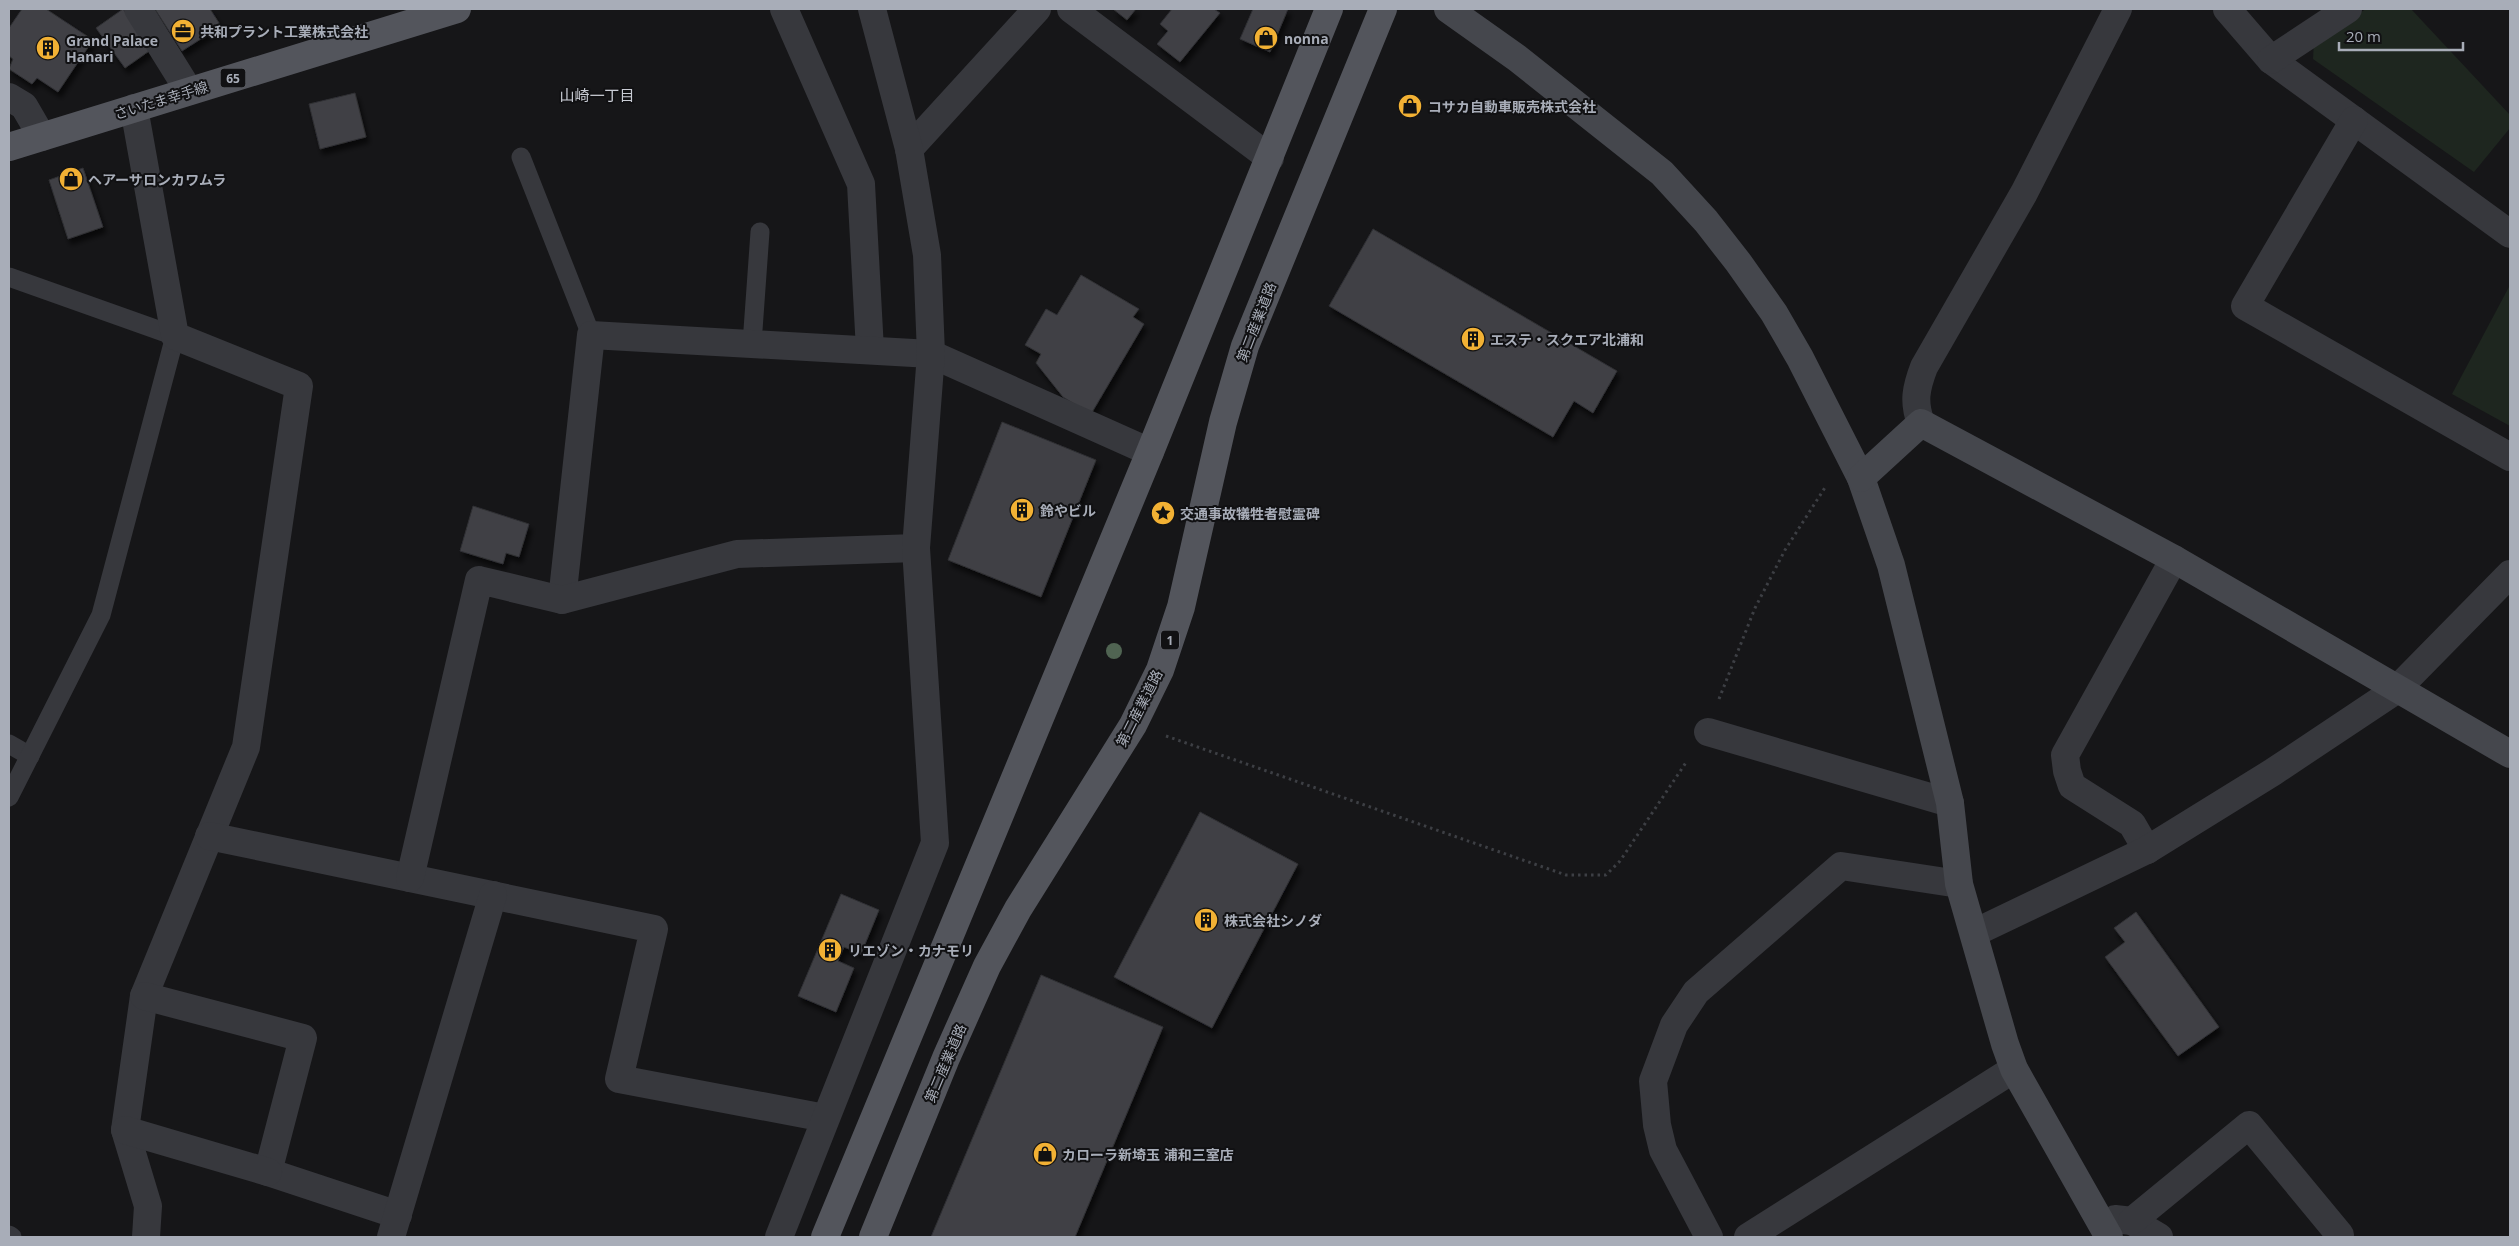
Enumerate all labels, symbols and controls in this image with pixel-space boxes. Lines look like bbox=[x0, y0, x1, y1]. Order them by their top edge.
office icon: 共和プラント工業株式会社 bbox=[170, 18, 196, 44]
scale bar bbox=[2339, 20, 2463, 52]
place label: 共和プラント工業株式会社 bbox=[200, 22, 368, 41]
shop icon: nonna bbox=[1253, 25, 1279, 51]
text: 20 m bbox=[2346, 26, 2381, 46]
place label: nonna bbox=[1284, 29, 1329, 48]
place label: Grand Palace Hanari bbox=[66, 31, 158, 66]
building icon: Grand Palace Hanari bbox=[35, 35, 61, 61]
road number: 65 bbox=[220, 68, 246, 88]
street label: さいたま幸手線 bbox=[112, 77, 210, 123]
district label: 山崎一丁目 bbox=[559, 85, 635, 105]
shop icon: コサカ自動車販売株式会社 bbox=[1397, 93, 1423, 119]
place label: コサカ自動車販売株式会社 bbox=[1428, 97, 1596, 116]
shop icon: ヘアーサロンカワムラ bbox=[58, 166, 84, 192]
place label: ヘアーサロンカワムラ bbox=[88, 170, 226, 189]
street label: 第二産業道路 bbox=[1232, 279, 1280, 365]
building icon: エステ・スクエア北浦和 bbox=[1460, 326, 1486, 352]
place label: エステ・スクエア北浦和 bbox=[1490, 330, 1644, 349]
building icon: 鈴やビル bbox=[1009, 497, 1035, 523]
place icon: 交通事故犠牲者慰霊碑 bbox=[1150, 500, 1176, 526]
place label: 鈴やビル bbox=[1040, 501, 1096, 520]
place label: 交通事故犠牲者慰霊碑 bbox=[1180, 504, 1320, 523]
road number: 1 bbox=[1161, 630, 1179, 650]
street label: 第二産業道路 bbox=[1111, 666, 1167, 750]
building icon: 株式会社シノダ bbox=[1193, 907, 1219, 933]
place label: 株式会社シノダ bbox=[1224, 911, 1322, 930]
building icon: リエゾン・カナモリ bbox=[817, 937, 843, 963]
place label: リエゾン・カナモリ bbox=[848, 941, 974, 960]
street label: 第二産業道路 bbox=[920, 1021, 970, 1105]
shop icon: カローラ新埼玉 浦和三室店 bbox=[1032, 1141, 1058, 1167]
place label: カローラ新埼玉 浦和三室店 bbox=[1062, 1145, 1234, 1164]

